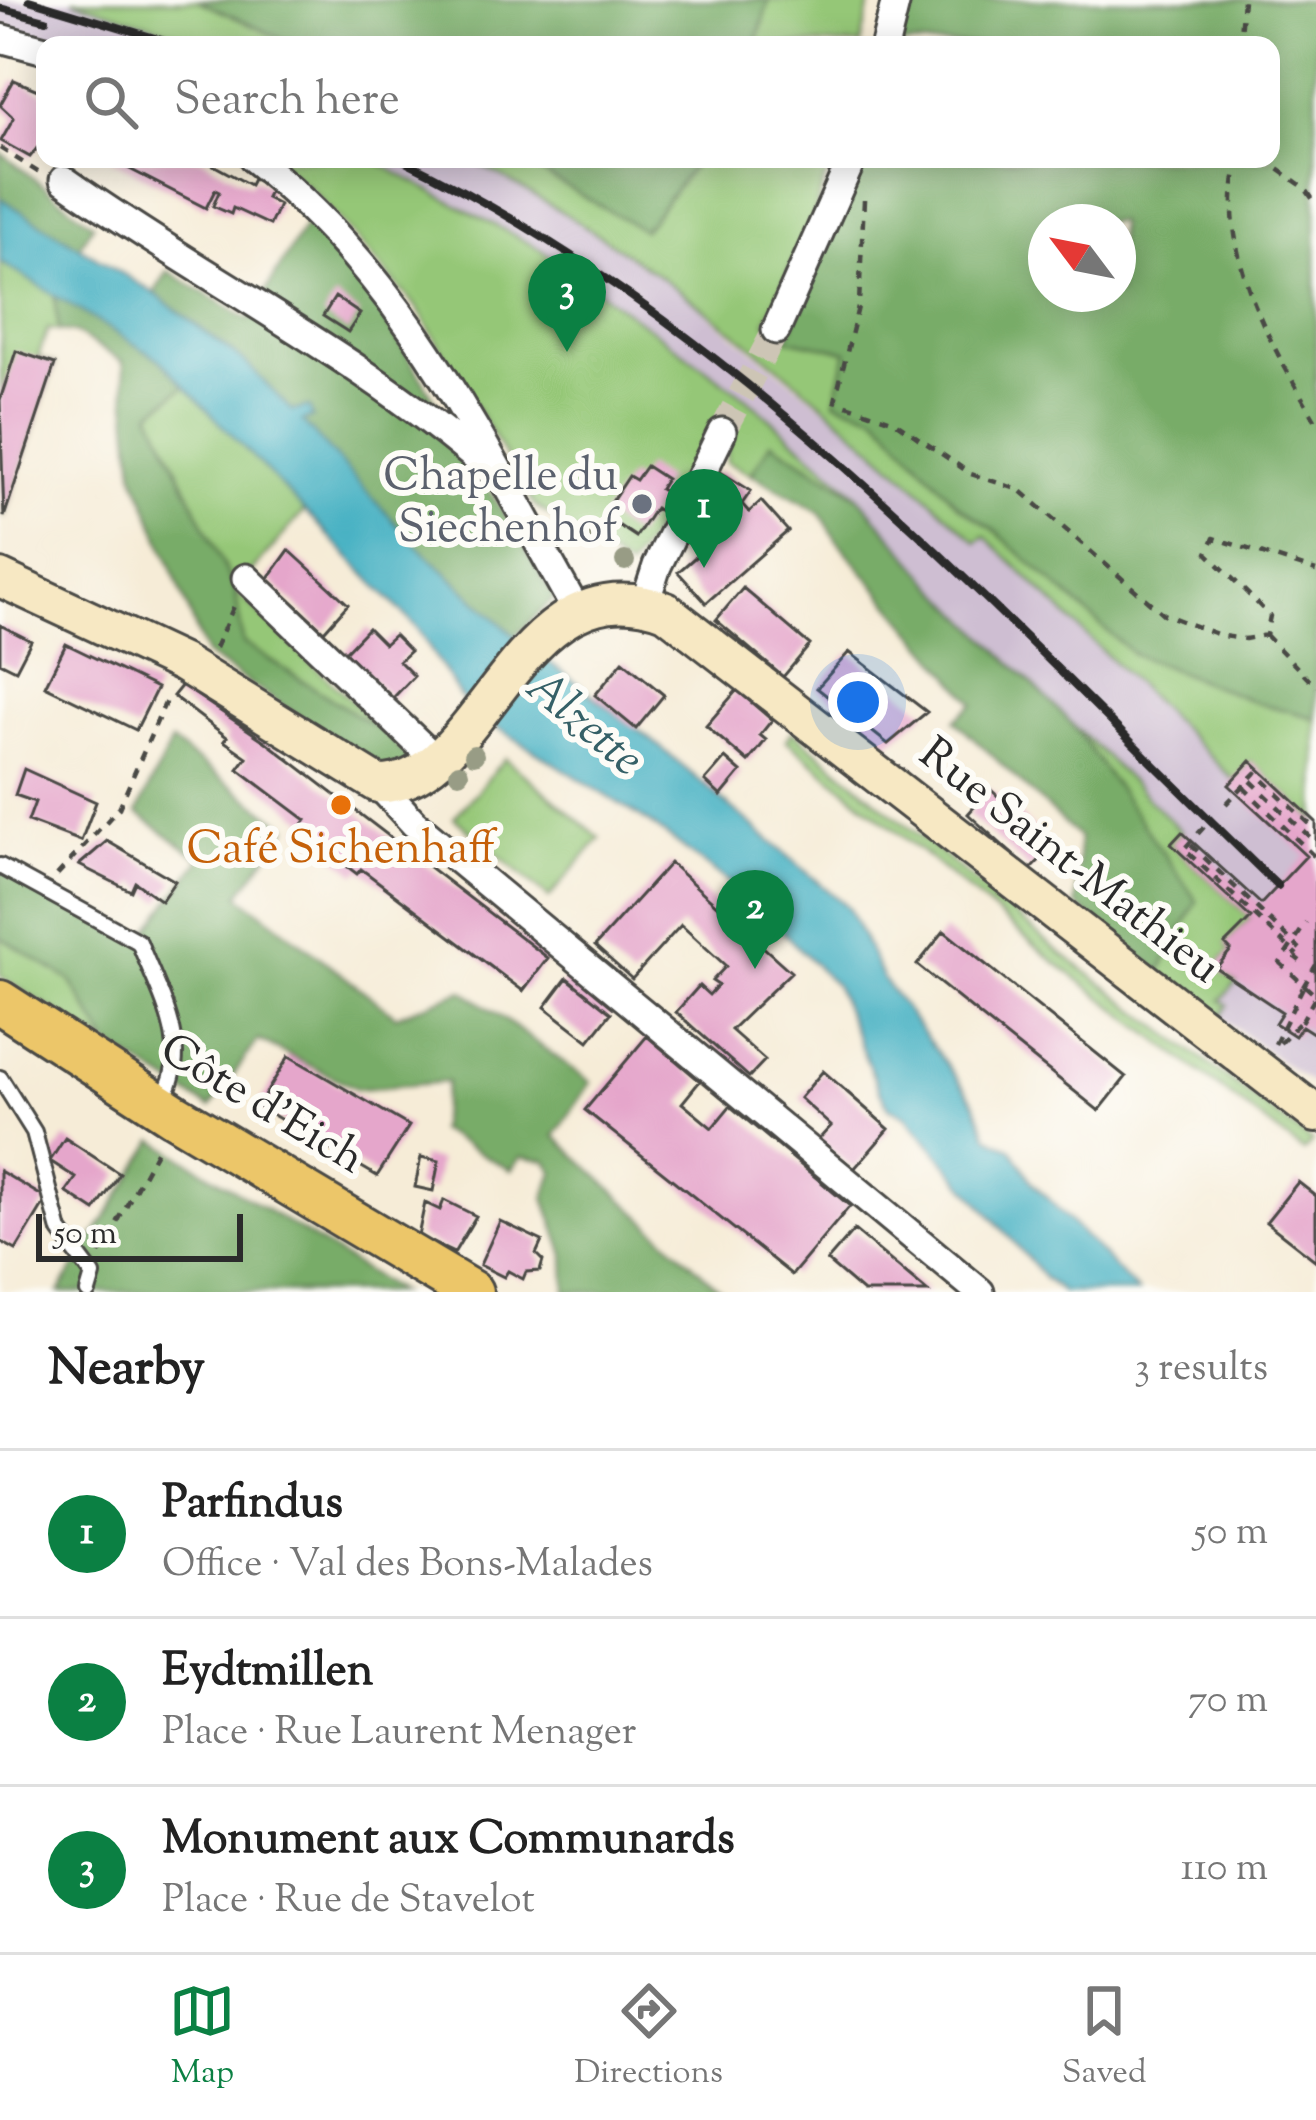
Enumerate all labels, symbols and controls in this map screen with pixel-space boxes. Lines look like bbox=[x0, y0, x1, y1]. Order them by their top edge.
search box bbox=[36, 36, 1280, 168]
icon: search bbox=[78, 69, 144, 135]
text: Search here bbox=[174, 70, 400, 135]
north arrow bbox=[1028, 204, 1136, 312]
pin: 3 bbox=[528, 253, 606, 352]
place label: Chapelle du Siechenhof bbox=[383, 446, 620, 563]
pin: 1 bbox=[665, 469, 743, 568]
marker: Chapelle du Siechenhof bbox=[629, 491, 655, 517]
water label: Alzette bbox=[509, 655, 657, 795]
your location bbox=[828, 672, 888, 732]
street label: Rue Saint-Mathieu bbox=[903, 724, 1233, 1002]
marker: Café Sichenhaff bbox=[328, 792, 354, 818]
place label: Café Sichenhaff bbox=[186, 819, 498, 884]
pin: 2 bbox=[716, 870, 794, 969]
street label: Côte d'Eich bbox=[146, 1019, 376, 1193]
scale bar bbox=[36, 1208, 243, 1261]
text: 50 m bbox=[54, 1211, 117, 1259]
text: Nearby bbox=[48, 1334, 205, 1407]
text: 3 results bbox=[1134, 1342, 1268, 1398]
text: Parfindus bbox=[162, 1473, 343, 1538]
text: 1 bbox=[80, 1506, 94, 1562]
text: 50 m bbox=[1193, 1506, 1268, 1562]
text: Office · Val des Bons-Malades bbox=[162, 1538, 653, 1594]
text: Eydtmillen bbox=[162, 1641, 373, 1706]
text: 2 bbox=[78, 1674, 96, 1730]
text: 70 m bbox=[1188, 1674, 1268, 1730]
text: Place · Rue Laurent Menager bbox=[162, 1706, 636, 1762]
text: Monument aux Communards bbox=[162, 1809, 735, 1874]
text: 3 bbox=[79, 1842, 95, 1898]
text: 110 m bbox=[1181, 1842, 1268, 1898]
text: Place · Rue de Stavelot bbox=[162, 1874, 535, 1930]
tab: Map bbox=[169, 1978, 235, 2098]
tab: Directions bbox=[574, 1978, 723, 2098]
tab: Saved bbox=[1062, 1978, 1147, 2098]

